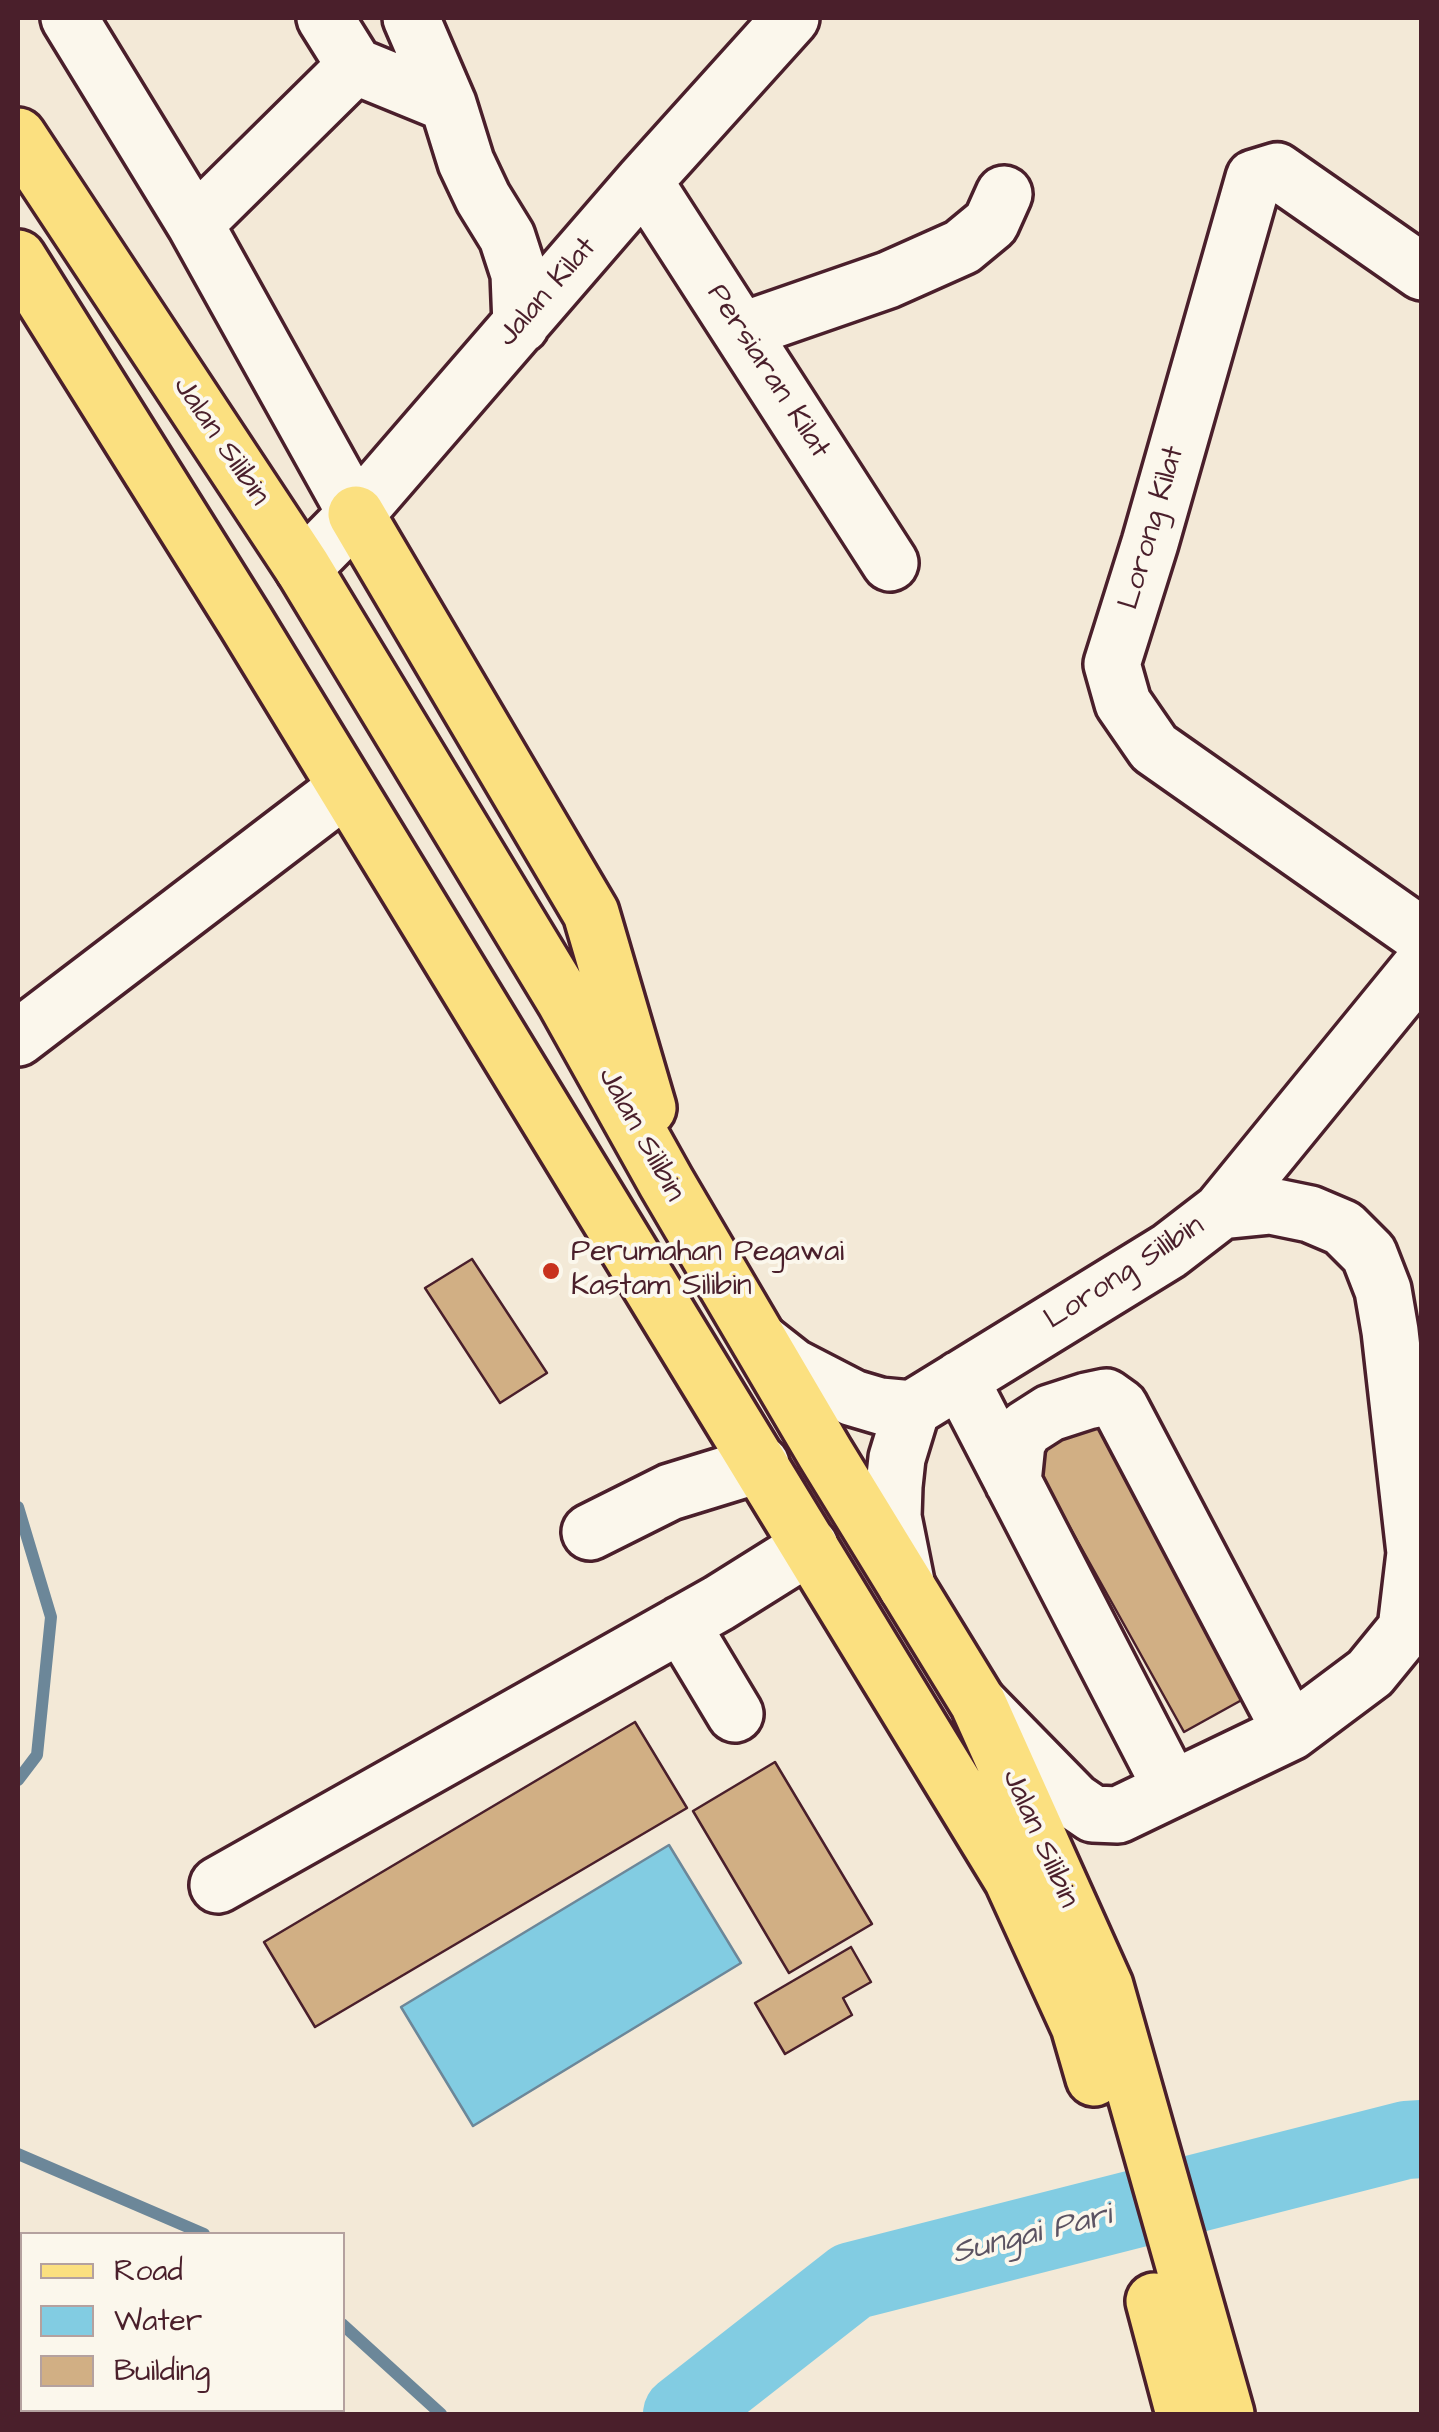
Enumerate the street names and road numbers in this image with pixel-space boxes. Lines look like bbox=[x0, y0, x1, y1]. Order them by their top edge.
street label: Jalan Kilat bbox=[491, 231, 605, 355]
street label: Persiaran Kilat bbox=[697, 278, 837, 466]
street label: Jalan Silibin bbox=[164, 371, 276, 513]
street label: Lorong Kilat bbox=[1112, 442, 1194, 614]
street label: Jalan Silibin bbox=[588, 1062, 692, 1208]
street label: Lorong Silibin bbox=[1038, 1209, 1212, 1339]
street label: Jalan Silibin bbox=[993, 1764, 1085, 1914]

